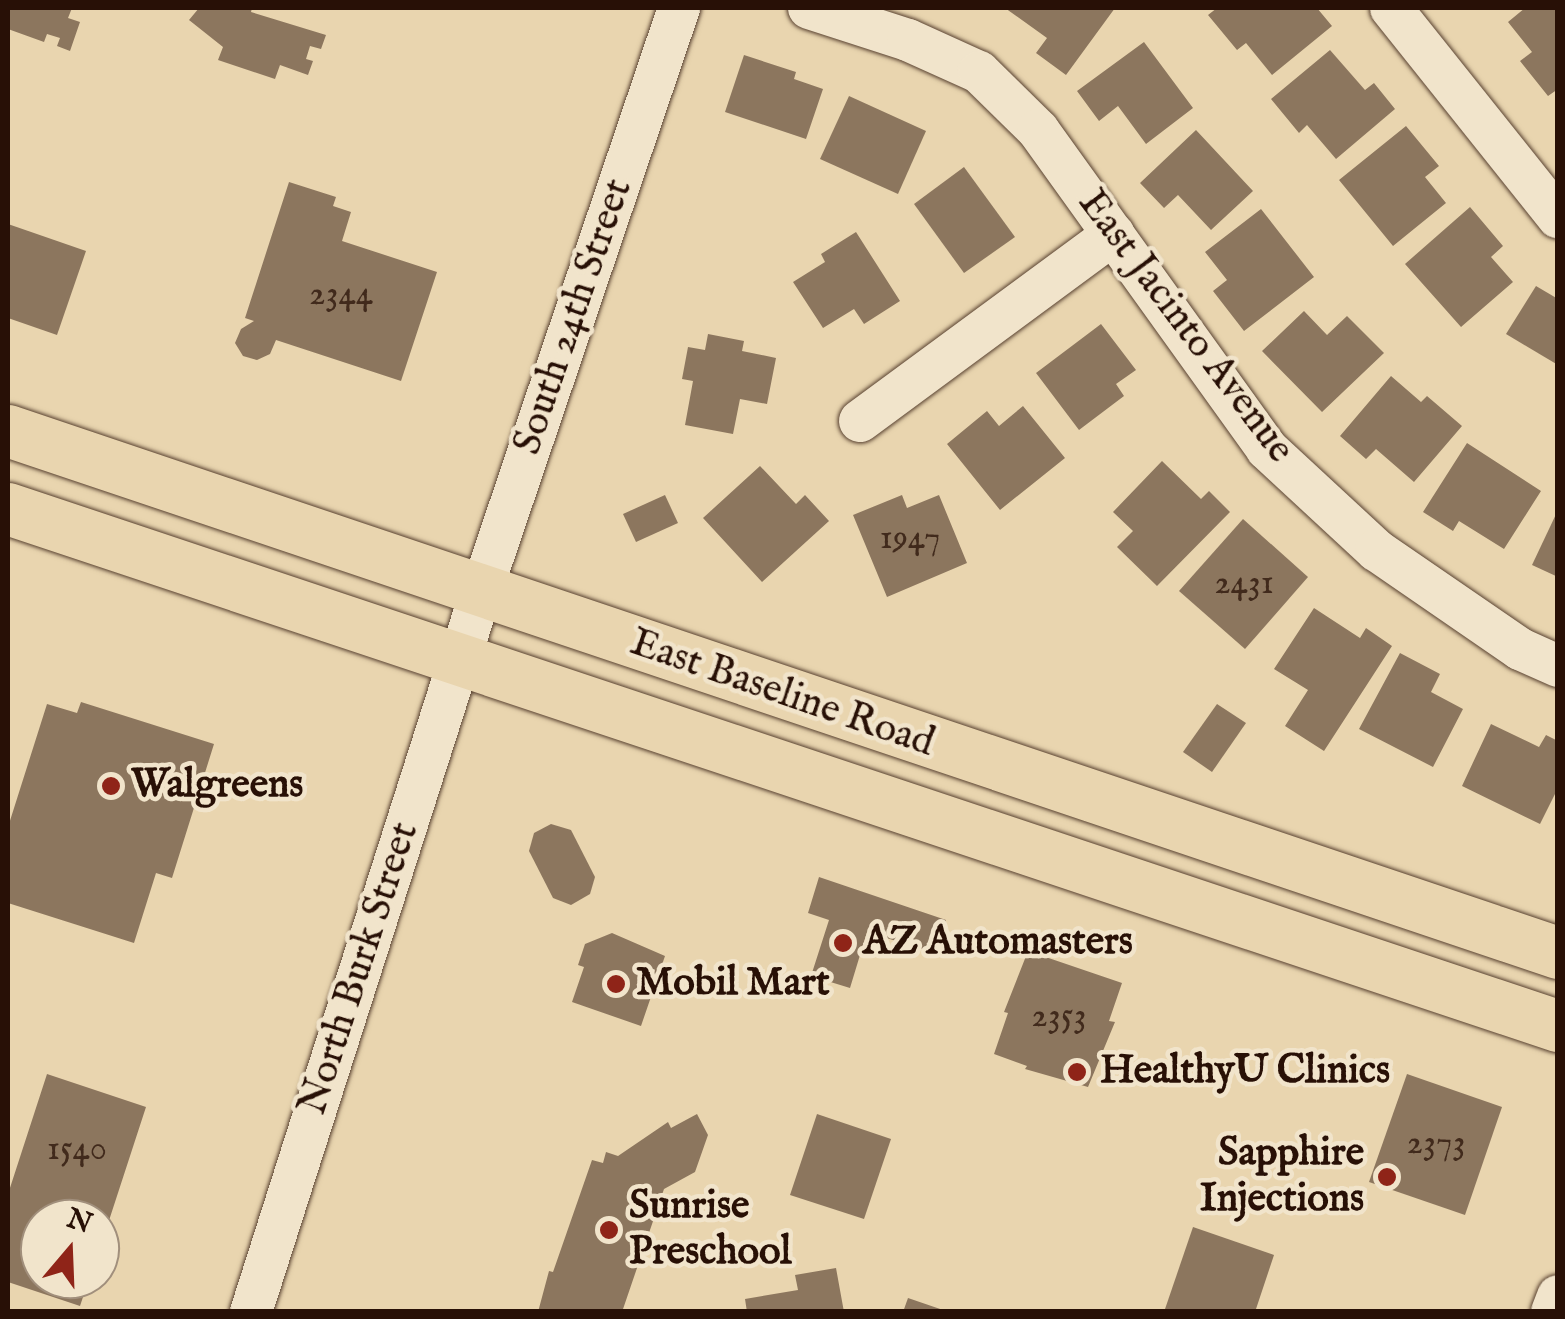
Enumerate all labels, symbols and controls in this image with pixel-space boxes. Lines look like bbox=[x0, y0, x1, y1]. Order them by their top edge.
street label: South 24th Street bbox=[504, 173, 644, 461]
street label: East Jacinto Avenue bbox=[1067, 181, 1303, 473]
house number: 2344 bbox=[309, 274, 373, 316]
house number: 1947 bbox=[880, 518, 940, 560]
house number: 2431 bbox=[1214, 563, 1274, 605]
street label: East Baseline Road bbox=[624, 620, 940, 768]
place label: Walgreens bbox=[131, 762, 303, 810]
marker: Walgreens bbox=[100, 775, 122, 797]
street label: North Burk Street bbox=[290, 817, 430, 1121]
place label: AZ Automasters bbox=[863, 919, 1133, 967]
marker: AZ Automasters bbox=[832, 932, 854, 954]
place label: Mobil Mart bbox=[636, 960, 830, 1008]
marker: Mobil Mart bbox=[605, 973, 627, 995]
house number: 2353 bbox=[1031, 996, 1087, 1038]
place label: HealthyU Clinics bbox=[1100, 1048, 1390, 1096]
marker: HealthyU Clinics bbox=[1064, 1059, 1090, 1085]
house number: 2373 bbox=[1407, 1123, 1465, 1165]
house number: 1540 bbox=[47, 1129, 107, 1171]
place label: Sapphire Injections bbox=[1200, 1130, 1364, 1224]
marker: Sapphire Injections bbox=[1374, 1164, 1400, 1190]
place label: Sunrise Preschool bbox=[629, 1183, 791, 1277]
north arrow bbox=[20, 1199, 120, 1299]
text: N bbox=[62, 1202, 96, 1243]
marker: Sunrise Preschool bbox=[598, 1219, 620, 1241]

